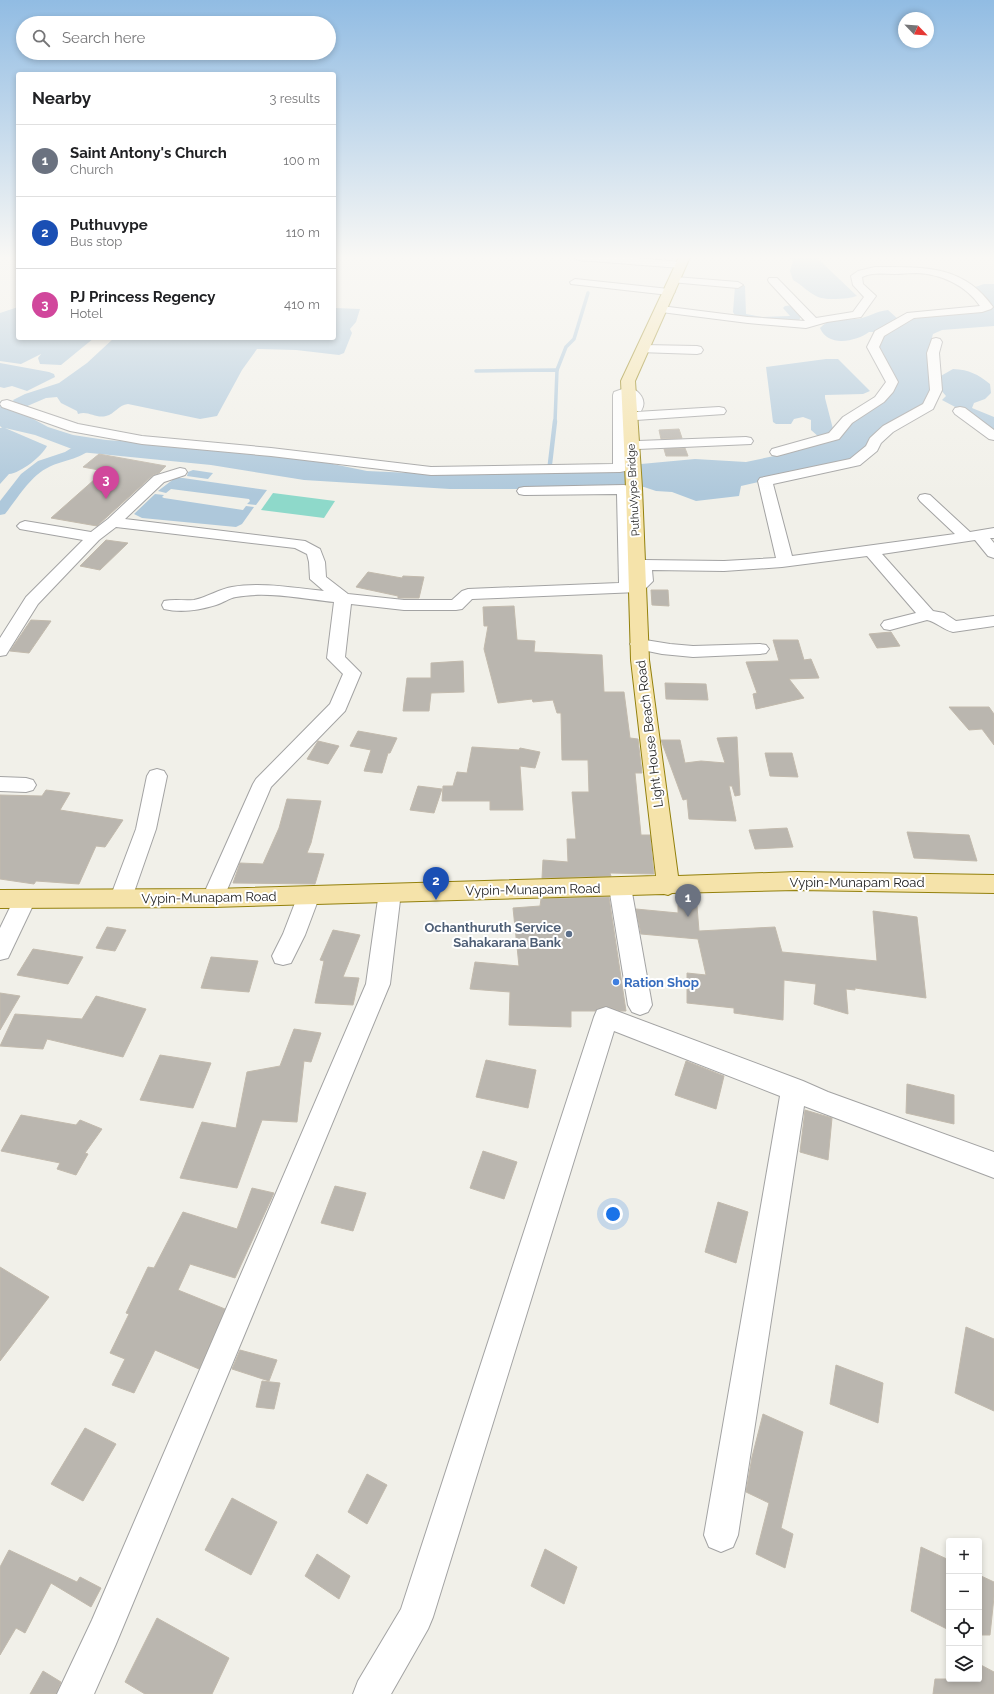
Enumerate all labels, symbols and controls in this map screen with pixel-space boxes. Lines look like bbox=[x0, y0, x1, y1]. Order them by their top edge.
north arrow bbox=[898, 12, 934, 48]
search box bbox=[16, 16, 336, 60]
icon: search bbox=[30, 27, 52, 49]
text: Search here bbox=[62, 29, 145, 47]
text: Nearby bbox=[32, 88, 91, 108]
text: 3 results bbox=[270, 91, 320, 106]
text: Saint Antony's Church bbox=[70, 144, 227, 162]
text: 1 bbox=[42, 153, 48, 168]
text: 100 m bbox=[283, 153, 320, 168]
text: Church bbox=[70, 162, 113, 177]
text: Puthuvype bbox=[70, 216, 148, 234]
text: 2 bbox=[41, 225, 49, 240]
text: 110 m bbox=[286, 225, 320, 240]
text: Bus stop bbox=[70, 234, 122, 249]
text: PJ Princess Regency bbox=[70, 288, 216, 306]
text: 3 bbox=[41, 297, 49, 312]
text: 410 m bbox=[284, 297, 320, 312]
text: Hotel bbox=[70, 306, 103, 321]
street label: PuthuVype Bridge bbox=[625, 443, 642, 537]
pin: 3 bbox=[93, 466, 119, 499]
street label: Light House Beach Road bbox=[633, 659, 666, 808]
pin: 2 bbox=[423, 867, 449, 900]
street label: Vypin-Munapam Road bbox=[790, 875, 925, 890]
street label: Vypin-Munapam Road bbox=[465, 881, 601, 898]
pin: 1 bbox=[675, 884, 701, 917]
street label: Vypin-Munapam Road bbox=[141, 889, 277, 906]
place label: Ochanthuruth Service Sahakarana Bank bbox=[425, 920, 562, 950]
marker: Ochanthuruth Service Sahakarana Bank bbox=[564, 929, 574, 939]
place label: Ration Shop bbox=[624, 975, 699, 990]
marker: Ration Shop bbox=[611, 977, 621, 987]
your location bbox=[603, 1204, 623, 1224]
map controls bbox=[946, 1538, 982, 1682]
button: + bbox=[946, 1538, 982, 1574]
button: − bbox=[946, 1574, 982, 1610]
button: locate bbox=[946, 1610, 982, 1646]
button: layers bbox=[946, 1646, 982, 1682]

